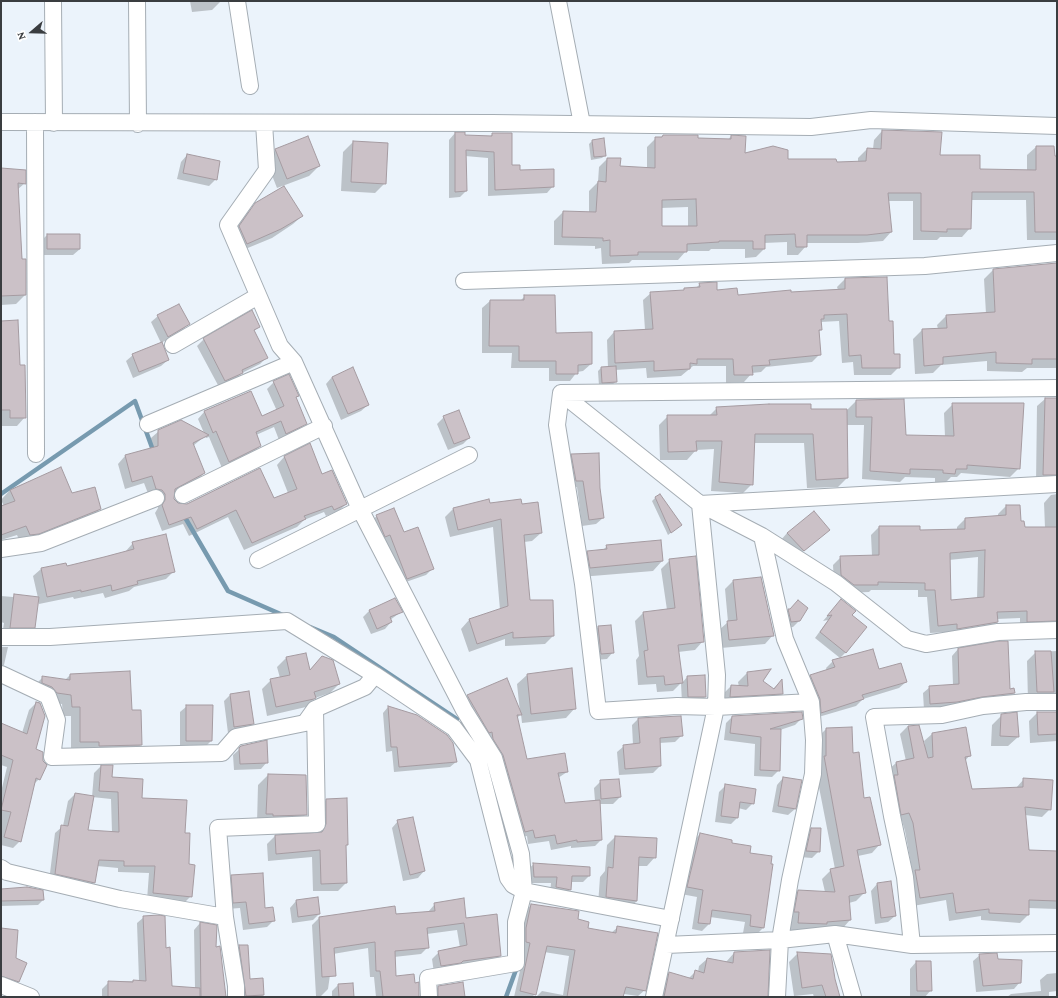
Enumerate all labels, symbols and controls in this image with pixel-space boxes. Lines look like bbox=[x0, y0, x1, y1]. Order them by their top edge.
north arrow bbox=[12, 12, 52, 52]
text: N bbox=[14, 31, 28, 42]

